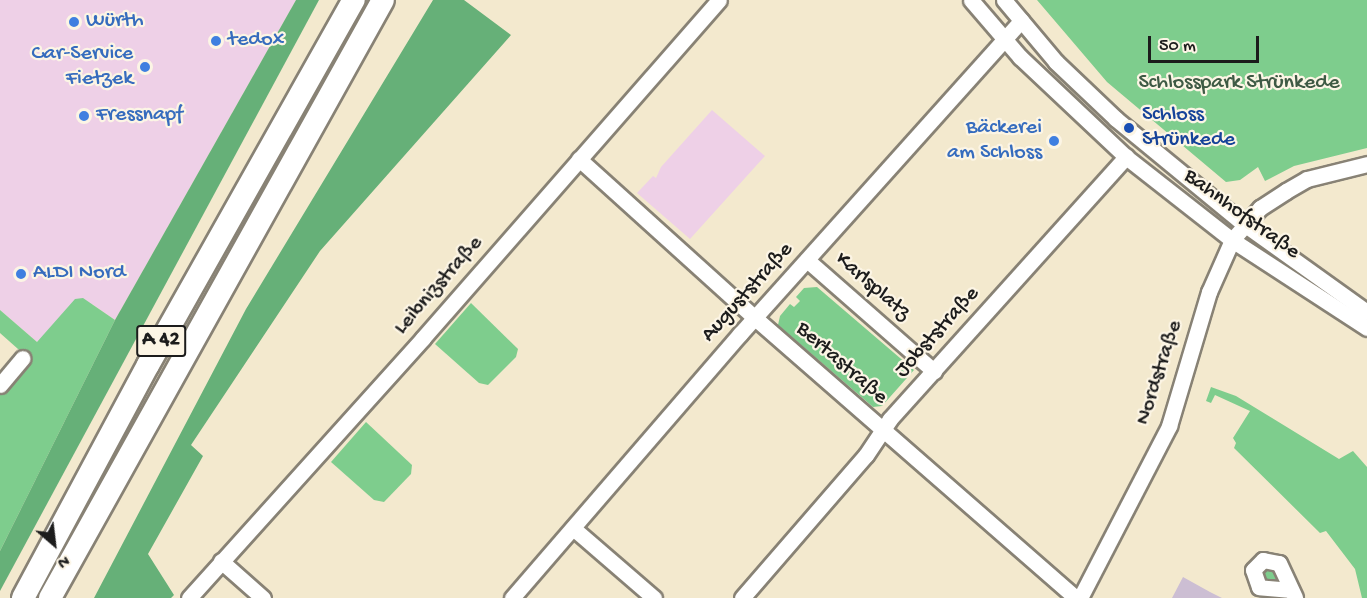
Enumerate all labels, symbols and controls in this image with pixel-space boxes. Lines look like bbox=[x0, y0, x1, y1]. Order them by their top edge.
place label: Würth bbox=[86, 9, 144, 35]
marker: Würth bbox=[67, 15, 81, 29]
scale bar bbox=[1151, 24, 1262, 62]
place label: tedox bbox=[228, 28, 284, 54]
marker: tedox bbox=[209, 34, 223, 48]
text: 50 m bbox=[1159, 36, 1196, 57]
place label: Car-Service Fietzek bbox=[32, 41, 133, 92]
marker: Car-Service Fietzek bbox=[138, 60, 152, 74]
park label: Schlosspark Strünkede bbox=[1139, 71, 1339, 97]
place label: Schloss Strünkede bbox=[1142, 102, 1235, 154]
place label: Fressnapf bbox=[96, 103, 183, 129]
marker: Fressnapf bbox=[77, 109, 91, 123]
place label: Bäckerei am Schloss bbox=[947, 115, 1042, 166]
marker: Schloss Strünkede bbox=[1120, 119, 1138, 137]
marker: Bäckerei am Schloss bbox=[1047, 134, 1061, 148]
street label: Bahnhofstraße bbox=[1178, 164, 1304, 266]
street label: Leibnizstraße bbox=[389, 231, 489, 341]
street label: Auguststraße bbox=[696, 238, 800, 348]
street label: Karlsplatz bbox=[829, 247, 915, 327]
place label: ALDI Nord bbox=[33, 261, 125, 287]
marker: ALDI Nord bbox=[14, 267, 28, 281]
street label: Jobststraße bbox=[890, 282, 986, 384]
street label: Bertastraße bbox=[790, 317, 892, 411]
street label: Nordstraße bbox=[1131, 317, 1189, 429]
road number: A 42 bbox=[136, 323, 186, 359]
north arrow bbox=[24, 514, 84, 574]
text: N bbox=[54, 549, 72, 571]

